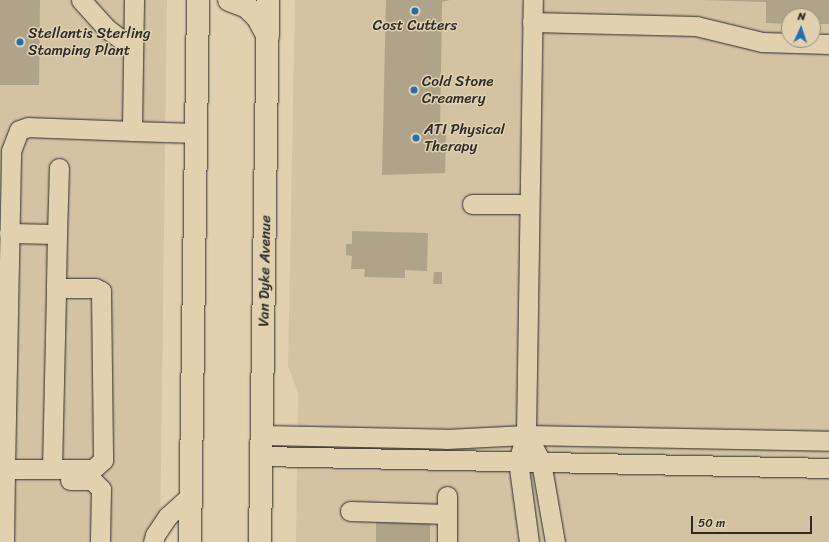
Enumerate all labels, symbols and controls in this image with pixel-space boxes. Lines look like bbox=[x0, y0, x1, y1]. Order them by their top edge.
marker: Cost Cutters bbox=[410, 6, 420, 16]
text: N bbox=[797, 7, 806, 26]
north arrow bbox=[781, 8, 821, 48]
place label: Cost Cutters bbox=[373, 17, 457, 35]
place label: Stellantis Sterling Stamping Plant bbox=[28, 24, 151, 59]
marker: Stellantis Sterling Stamping Plant bbox=[15, 37, 25, 47]
place label: Cold Stone Creamery bbox=[422, 72, 494, 107]
marker: Cold Stone Creamery bbox=[409, 85, 419, 95]
place label: ATI Physical Therapy bbox=[424, 120, 505, 155]
marker: ATI Physical Therapy bbox=[411, 133, 421, 143]
street label: Van Dyke Avenue bbox=[255, 215, 275, 327]
scale bar bbox=[693, 508, 814, 534]
text: 50 m bbox=[698, 512, 725, 534]

